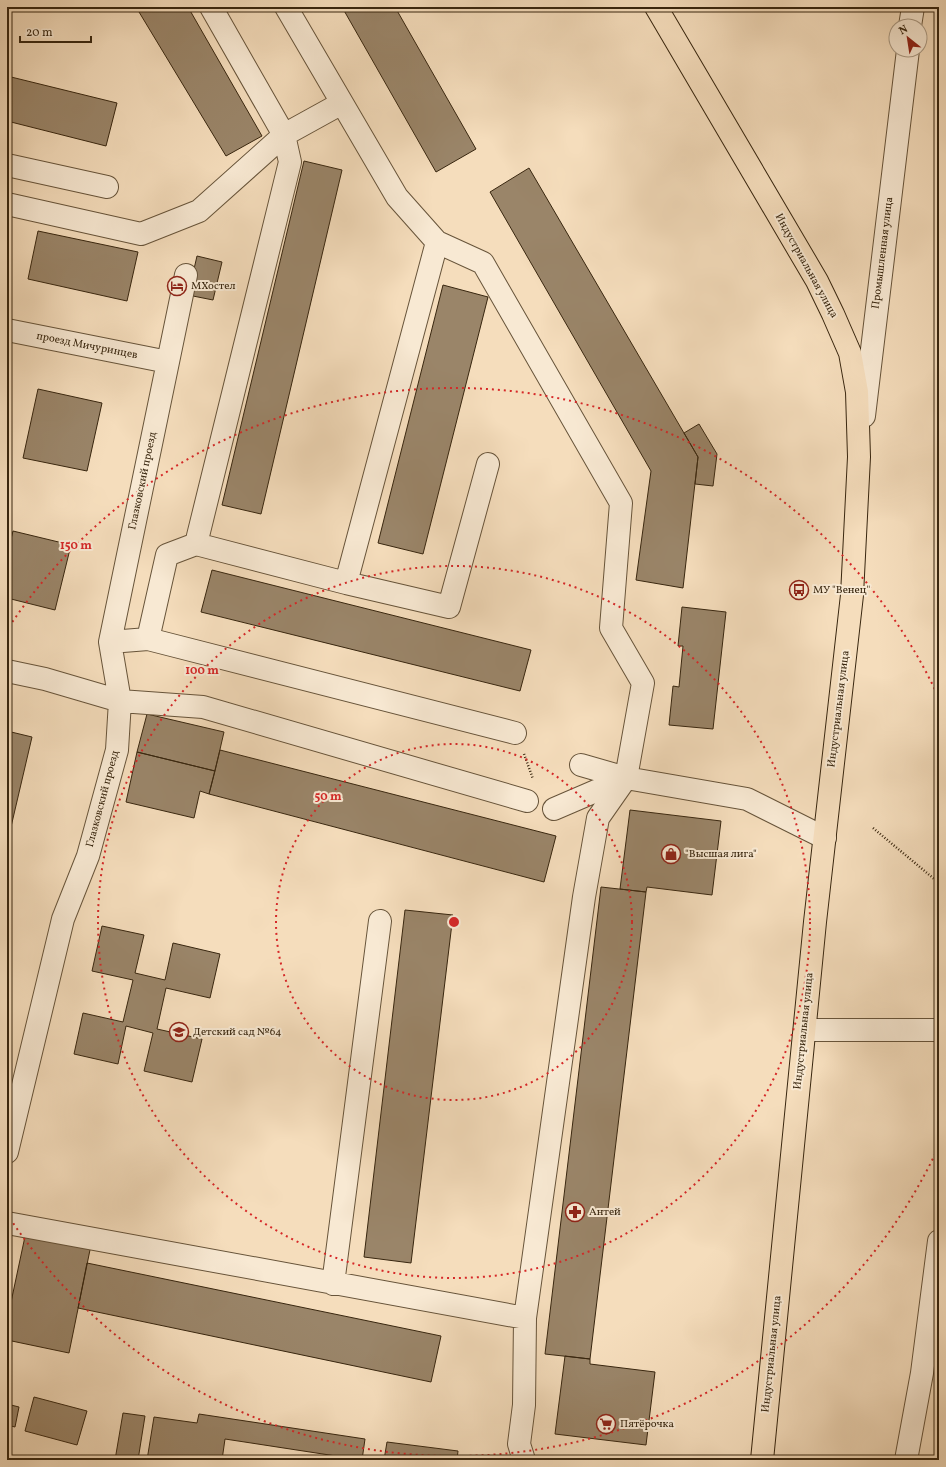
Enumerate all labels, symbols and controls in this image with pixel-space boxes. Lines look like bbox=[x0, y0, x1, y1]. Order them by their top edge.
scale bar bbox=[20, 18, 91, 44]
north arrow bbox=[888, 18, 928, 58]
text: N bbox=[897, 22, 911, 39]
text: 20 m bbox=[26, 25, 53, 41]
street label: Промышленная улица bbox=[869, 196, 897, 310]
street label: Индустриальная улица bbox=[771, 211, 841, 322]
hotel icon: МХостел bbox=[166, 275, 188, 297]
place label: МХостел bbox=[191, 279, 236, 294]
street label: проезд Мичуринцев bbox=[35, 329, 139, 363]
street label: Глазковский проезд bbox=[125, 430, 161, 531]
text: 150 m bbox=[60, 538, 92, 554]
bus stop icon: МУ "Венец" bbox=[788, 579, 810, 601]
place label: МУ "Венец" bbox=[813, 583, 870, 598]
street label: Индустриальная улица bbox=[824, 649, 854, 768]
text: 100 m bbox=[185, 663, 219, 679]
street label: Глазковский проезд bbox=[83, 748, 123, 849]
text: 50 m bbox=[314, 789, 342, 805]
shop icon: "Высшая лига" bbox=[660, 843, 682, 865]
place label: "Высшая лига" bbox=[685, 847, 757, 862]
centre of rings bbox=[447, 915, 461, 929]
street label: Индустриальная улица bbox=[790, 971, 818, 1090]
school or university icon: Детский сад №64 bbox=[168, 1021, 190, 1043]
place label: Детский сад №64 bbox=[193, 1025, 282, 1040]
pharmacy icon: Антей bbox=[564, 1201, 586, 1223]
place label: Антей bbox=[589, 1205, 621, 1220]
street label: Индустриальная улица bbox=[758, 1294, 786, 1413]
supermarket icon: Пятёрочка bbox=[595, 1413, 617, 1435]
place label: Пятёрочка bbox=[620, 1417, 674, 1432]

